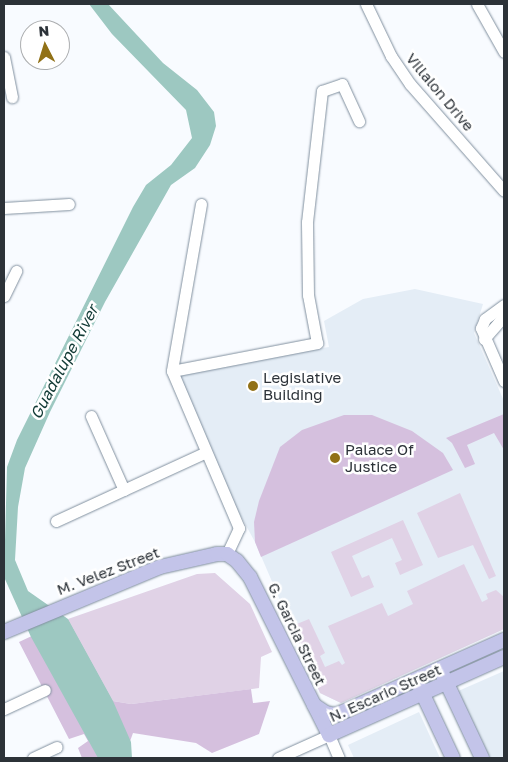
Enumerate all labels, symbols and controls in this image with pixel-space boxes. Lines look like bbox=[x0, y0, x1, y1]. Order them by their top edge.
north arrow bbox=[20, 20, 70, 70]
text: N bbox=[38, 22, 50, 39]
street label: Villalon Drive bbox=[402, 49, 478, 135]
water label: Guadalupe River bbox=[26, 302, 102, 422]
place label: Legislative Building bbox=[263, 368, 341, 403]
marker: Legislative Building bbox=[247, 380, 259, 392]
place label: Palace Of Justice bbox=[345, 440, 414, 475]
marker: Palace Of Justice bbox=[329, 452, 341, 464]
street label: M. Velez Street bbox=[54, 543, 162, 599]
street label: G. Garcia Street bbox=[264, 580, 330, 688]
street label: N. Escario Street bbox=[326, 660, 444, 726]

